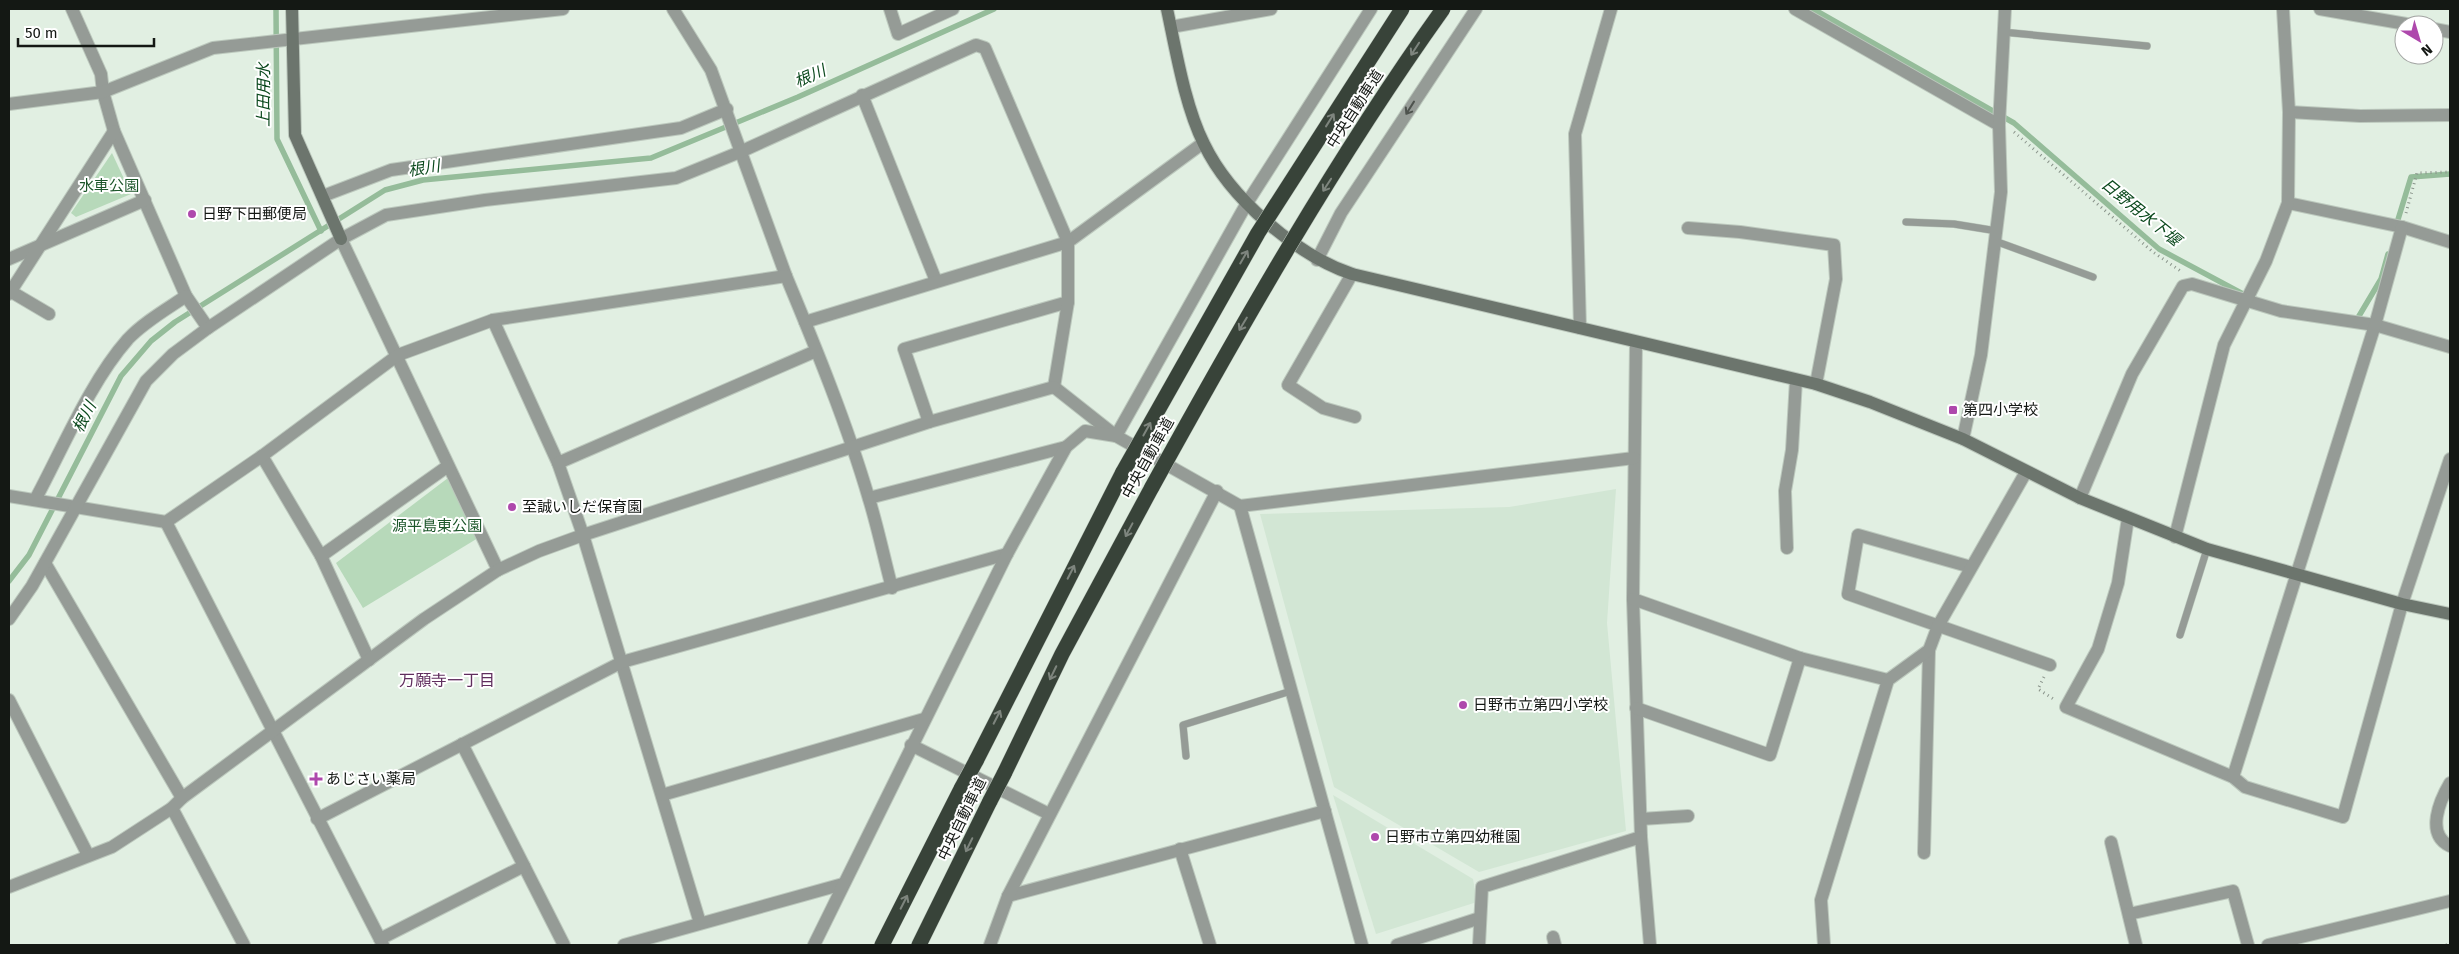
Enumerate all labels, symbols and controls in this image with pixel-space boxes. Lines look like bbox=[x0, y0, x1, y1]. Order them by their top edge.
scale bar bbox=[18, 15, 154, 47]
north arrow bbox=[2394, 15, 2444, 65]
text: 50 m bbox=[25, 24, 58, 42]
text: N bbox=[2418, 40, 2436, 59]
one-way arrow bbox=[1410, 42, 1421, 56]
water label: 根川 bbox=[792, 60, 830, 91]
water label: 上田用水 bbox=[254, 61, 273, 127]
street label: 中央自動車道 bbox=[1323, 66, 1387, 152]
one-way arrow bbox=[1404, 100, 1414, 114]
one-way arrow bbox=[1326, 113, 1336, 127]
water label: 根川 bbox=[407, 156, 443, 180]
water label: 日野用水下堰 bbox=[2098, 174, 2187, 251]
park label: 水車公園 bbox=[79, 177, 139, 195]
one-way arrow bbox=[1322, 178, 1332, 192]
place label: 日野下田郵便局 bbox=[202, 205, 307, 223]
marker: 日野下田郵便局 bbox=[186, 208, 198, 220]
one-way arrow bbox=[1240, 251, 1250, 265]
one-way arrow bbox=[1238, 317, 1248, 332]
water label: 根川 bbox=[68, 397, 101, 436]
place label: 第四小学校 bbox=[1963, 401, 2038, 419]
marker: 第四小学校 bbox=[1947, 404, 1959, 416]
street label: 中央自動車道 bbox=[1118, 414, 1178, 502]
one-way arrow bbox=[1142, 422, 1152, 437]
place label: 至誠いしだ保育園 bbox=[522, 498, 642, 516]
marker: 至誠いしだ保育園 bbox=[506, 501, 518, 513]
park label: 源平島東公園 bbox=[392, 517, 482, 535]
one-way arrow bbox=[1124, 522, 1134, 537]
one-way arrow bbox=[1067, 565, 1076, 580]
one-way arrow bbox=[1048, 665, 1057, 680]
district label: 万願寺一丁目 bbox=[399, 671, 495, 690]
place label: 日野市立第四小学校 bbox=[1473, 696, 1608, 714]
marker: 日野市立第四小学校 bbox=[1457, 699, 1469, 711]
one-way arrow bbox=[993, 710, 1002, 725]
place label: あじさい薬局 bbox=[326, 770, 416, 788]
marker: あじさい薬局 bbox=[310, 773, 322, 785]
street label: 中央自動車道 bbox=[934, 775, 990, 863]
place label: 日野市立第四幼稚園 bbox=[1385, 828, 1520, 846]
marker: 日野市立第四幼稚園 bbox=[1369, 831, 1381, 843]
one-way arrow bbox=[964, 837, 973, 852]
one-way arrow bbox=[900, 895, 909, 910]

